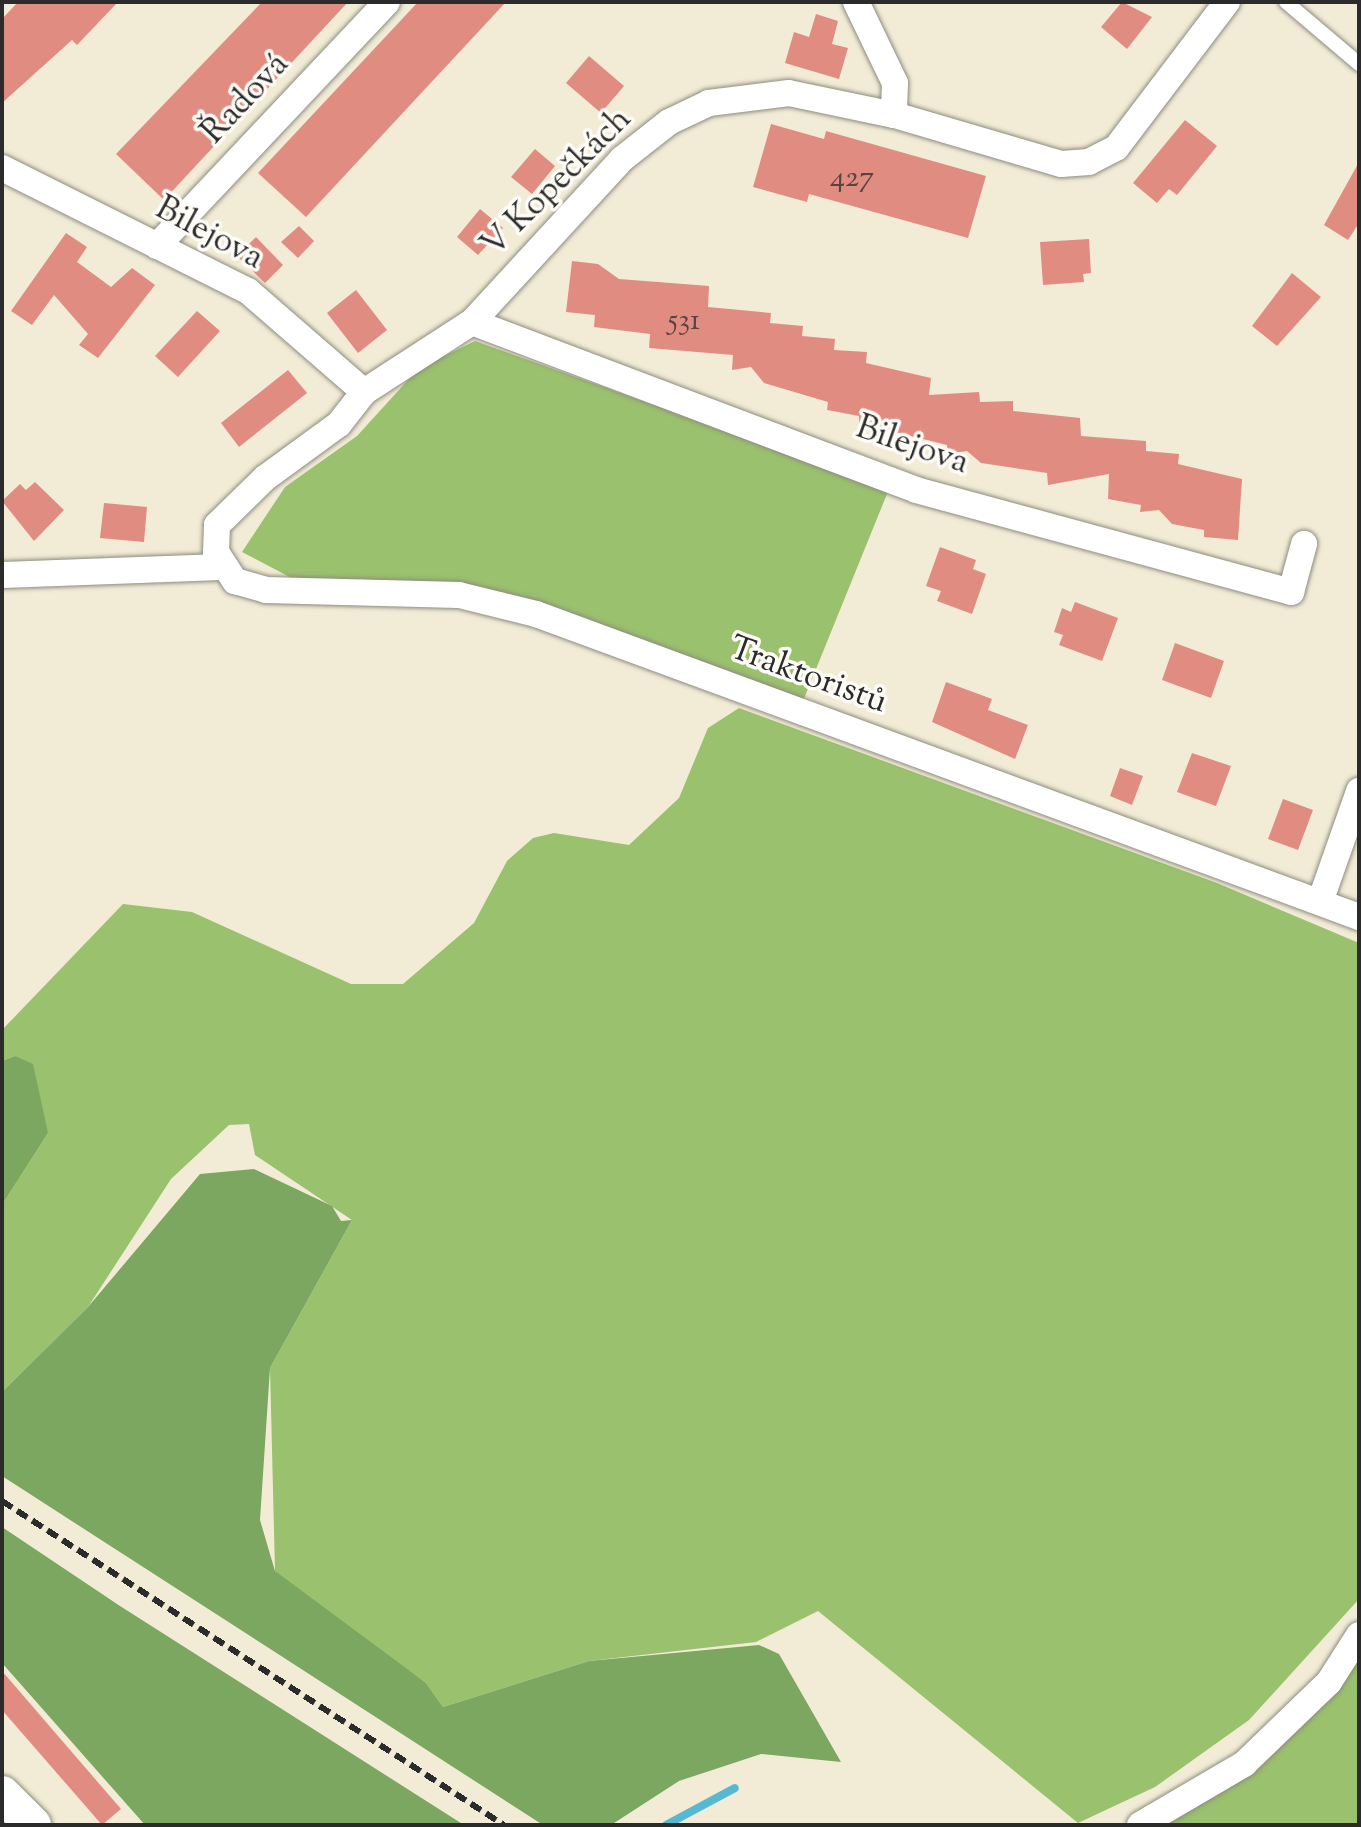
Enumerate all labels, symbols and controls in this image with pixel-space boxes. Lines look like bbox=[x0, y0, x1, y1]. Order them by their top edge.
street label: Řadová bbox=[194, 45, 298, 153]
street label: V Kopečkách bbox=[474, 100, 640, 266]
house number: 427 bbox=[830, 161, 874, 197]
street label: Bilejova bbox=[148, 189, 270, 279]
house number: 531 bbox=[668, 304, 700, 340]
street label: Bilejova bbox=[850, 408, 974, 484]
street label: Traktoristů bbox=[724, 629, 892, 723]

